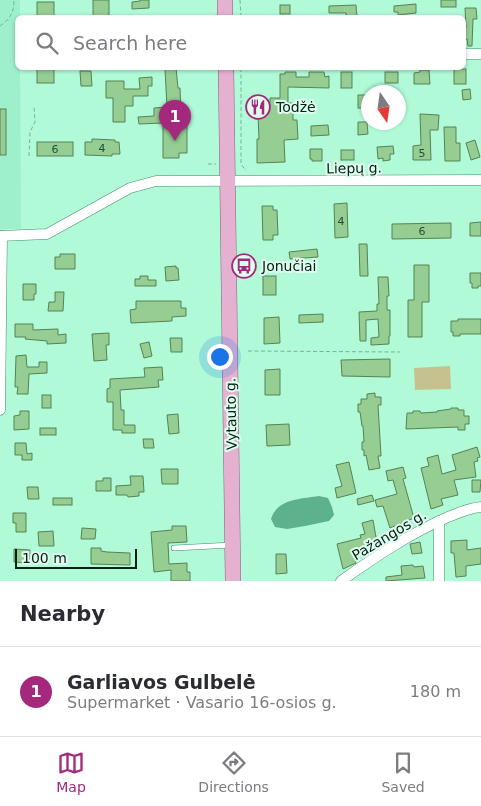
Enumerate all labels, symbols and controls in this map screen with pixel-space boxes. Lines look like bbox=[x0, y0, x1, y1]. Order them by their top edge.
search box bbox=[15, 15, 466, 70]
icon: search bbox=[33, 29, 61, 57]
text: Search here bbox=[73, 32, 187, 54]
north arrow bbox=[361, 85, 406, 130]
restaurant icon: Todžė bbox=[245, 94, 271, 120]
place label: Todžė bbox=[275, 99, 316, 115]
pin: 1 bbox=[159, 100, 191, 141]
house number: 4 bbox=[99, 142, 106, 155]
house number: 6 bbox=[52, 143, 59, 156]
house number: 5 bbox=[419, 147, 426, 160]
street label: Liepų g. bbox=[326, 160, 382, 176]
house number: 4 bbox=[338, 215, 345, 228]
house number: 6 bbox=[419, 225, 426, 238]
bus stop icon: Jonučiai bbox=[231, 253, 257, 279]
place label: Jonučiai bbox=[261, 258, 317, 274]
your location bbox=[207, 344, 233, 370]
street label: Vytauto g. bbox=[222, 378, 240, 450]
street label: Pažangos g. bbox=[349, 507, 429, 563]
scale bar bbox=[15, 546, 138, 569]
text: 100 m bbox=[22, 550, 67, 566]
text: Nearby bbox=[20, 602, 105, 626]
text: Garliavos Gulbelė bbox=[67, 671, 256, 693]
text: 1 bbox=[30, 682, 42, 701]
text: 180 m bbox=[410, 682, 461, 701]
text: Supermarket · Vasario 16-osios g. bbox=[67, 693, 337, 712]
tab: Map bbox=[56, 749, 86, 795]
tab: Directions bbox=[198, 749, 269, 795]
tab: Saved bbox=[381, 749, 425, 795]

